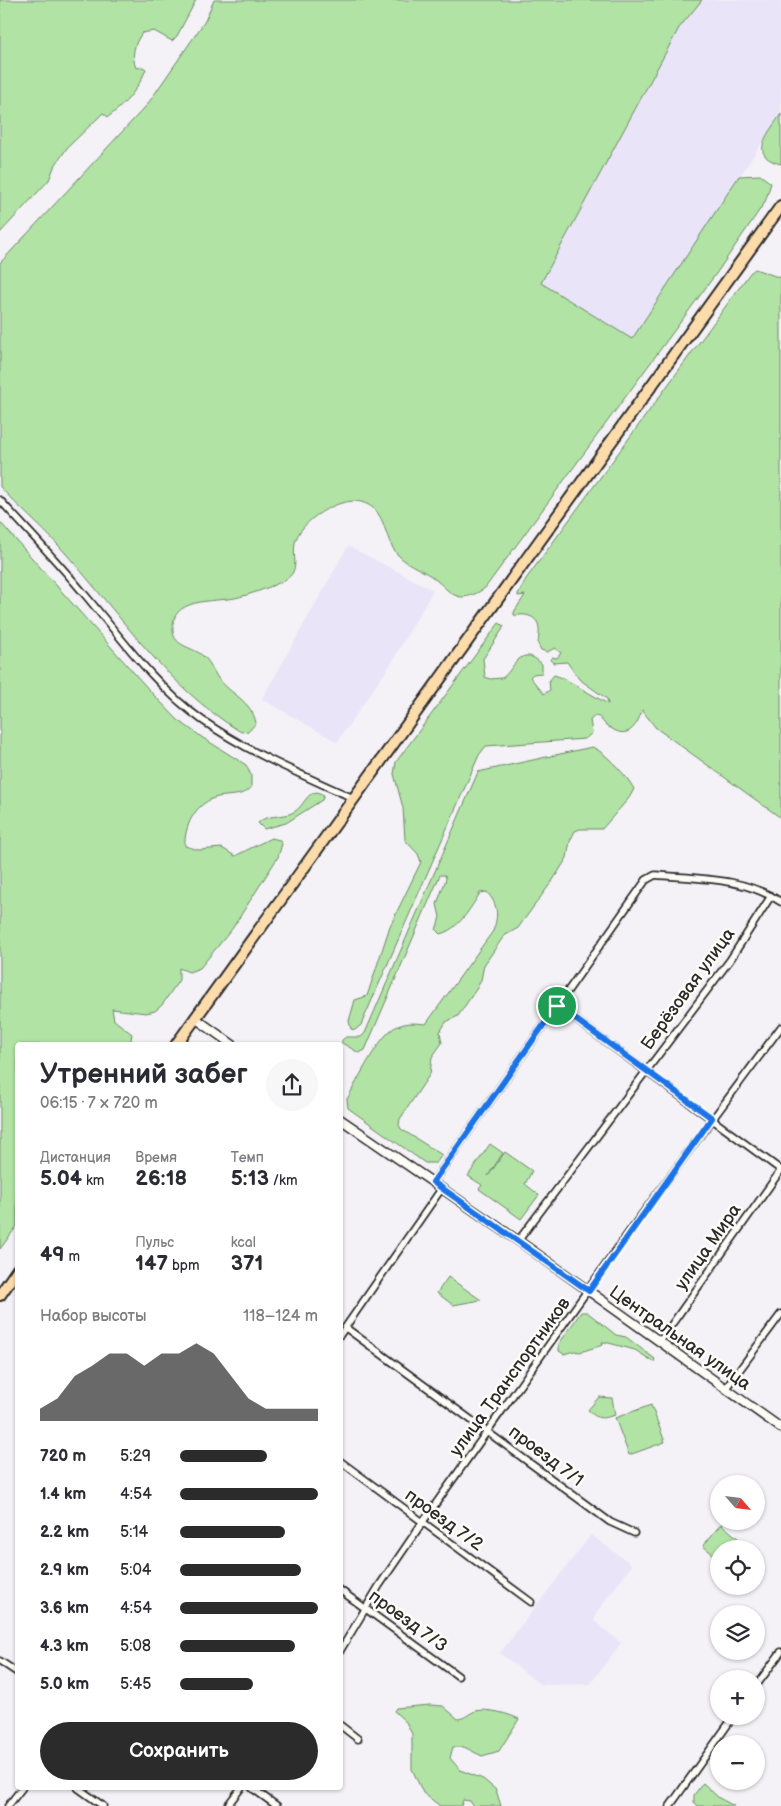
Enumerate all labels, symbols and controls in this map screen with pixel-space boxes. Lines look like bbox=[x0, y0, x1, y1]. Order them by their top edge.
street label: Берёзовая улица bbox=[637, 924, 739, 1054]
pin bbox=[536, 985, 578, 1027]
icon: arrive bbox=[543, 992, 571, 1020]
text: Утренний забег bbox=[40, 1058, 248, 1091]
button: share bbox=[266, 1059, 318, 1111]
text: 06:15 · 7 × 720 m bbox=[40, 1094, 158, 1113]
text: Дистанция bbox=[40, 1149, 111, 1166]
text: Время bbox=[135, 1149, 177, 1166]
text: Темп bbox=[231, 1149, 264, 1166]
text: 5.04 bbox=[40, 1166, 82, 1191]
text: 26:18 bbox=[135, 1166, 187, 1191]
text: 5:13 bbox=[231, 1166, 269, 1191]
text: km bbox=[82, 1172, 104, 1189]
text: /km bbox=[269, 1172, 297, 1189]
street label: улица Мира bbox=[671, 1200, 746, 1294]
text: Пульс bbox=[135, 1234, 174, 1251]
text: kcal bbox=[231, 1234, 256, 1251]
text: 49 bbox=[40, 1242, 65, 1267]
text: m bbox=[65, 1248, 80, 1265]
text: 147 bbox=[135, 1251, 168, 1276]
text: 371 bbox=[231, 1251, 263, 1276]
text: bpm bbox=[168, 1257, 200, 1274]
street label: Центральная улица bbox=[605, 1281, 755, 1395]
street label: улица Транспортников bbox=[445, 1293, 575, 1461]
text: Набор высоты bbox=[40, 1307, 147, 1326]
text: 118–124 m bbox=[243, 1307, 318, 1326]
street label: проезд 7/1 bbox=[505, 1421, 587, 1491]
text: 720 m bbox=[40, 1447, 86, 1466]
text: 5:29 bbox=[120, 1447, 151, 1466]
north arrow bbox=[710, 1475, 765, 1530]
map controls bbox=[710, 1475, 765, 1790]
text: 1.4 km bbox=[40, 1485, 86, 1504]
text: 4:54 bbox=[120, 1485, 152, 1504]
street label: проезд 7/2 bbox=[401, 1485, 488, 1556]
text: 2.2 km bbox=[40, 1523, 89, 1542]
text: 5:14 bbox=[120, 1523, 148, 1542]
button: locate bbox=[710, 1540, 765, 1595]
text: 2.9 km bbox=[40, 1561, 89, 1580]
text: 5:04 bbox=[120, 1561, 152, 1580]
street label: проезд 7/3 bbox=[365, 1585, 451, 1657]
text: 3.6 km bbox=[40, 1599, 89, 1618]
text: 4:54 bbox=[120, 1599, 152, 1618]
button: layers bbox=[710, 1605, 765, 1660]
text: 4.3 km bbox=[40, 1637, 89, 1656]
text: 5:08 bbox=[120, 1637, 151, 1656]
button: + bbox=[710, 1670, 765, 1725]
text: 5.0 km bbox=[40, 1675, 89, 1694]
text: 5:45 bbox=[120, 1675, 151, 1694]
button: Сохранить bbox=[40, 1722, 318, 1780]
button: − bbox=[710, 1735, 765, 1790]

